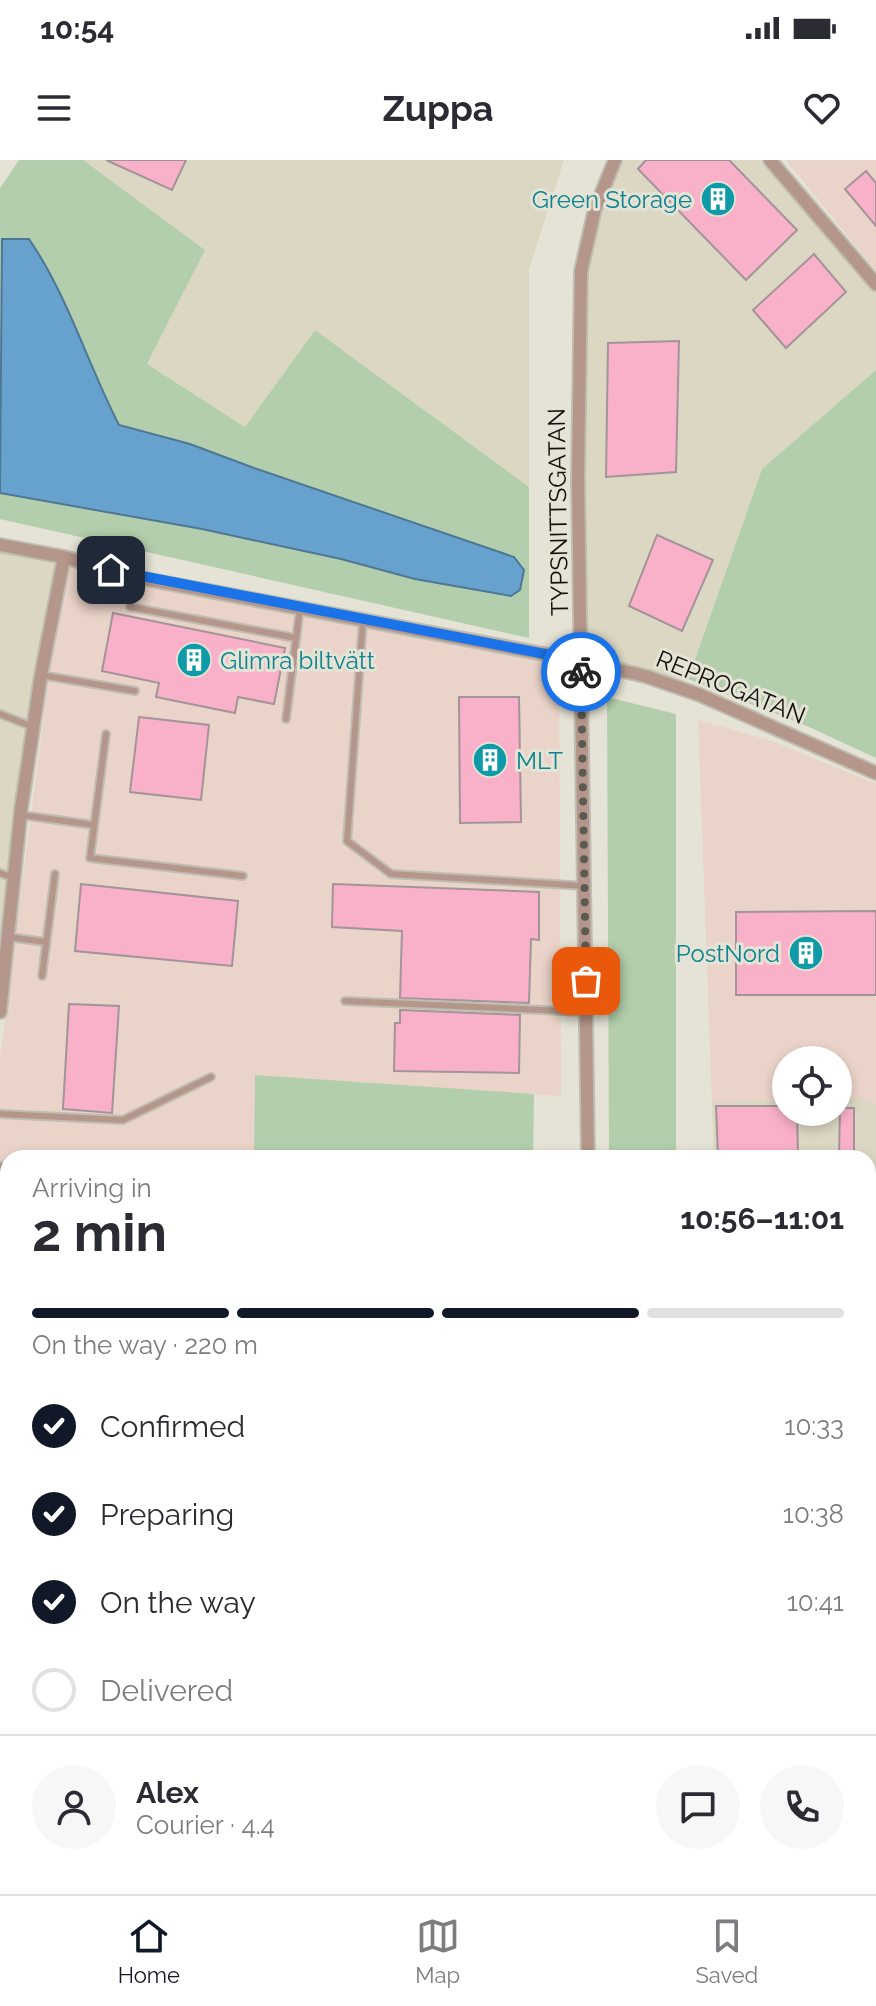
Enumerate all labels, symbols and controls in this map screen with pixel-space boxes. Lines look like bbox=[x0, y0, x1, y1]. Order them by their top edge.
text: 10:54 bbox=[40, 11, 114, 46]
icon: menu bbox=[32, 86, 76, 130]
icon: heart bbox=[800, 86, 844, 130]
text: Zuppa bbox=[383, 87, 493, 129]
building icon: Green Storage bbox=[699, 180, 737, 218]
place label: Green Storage bbox=[532, 185, 692, 214]
street label: TYPSNITTSGATAN bbox=[542, 408, 574, 616]
pin bbox=[77, 536, 145, 604]
icon: home bbox=[89, 548, 133, 592]
courier bbox=[541, 632, 621, 712]
building icon: Glimra biltvätt bbox=[175, 641, 213, 679]
street label: REPROGATAN bbox=[652, 644, 810, 730]
place label: Glimra biltvätt bbox=[220, 646, 375, 675]
icon: bike bbox=[559, 650, 603, 694]
building icon: MLT bbox=[471, 741, 509, 779]
place label: MLT bbox=[516, 746, 563, 775]
building icon: PostNord bbox=[787, 934, 825, 972]
place label: PostNord bbox=[676, 939, 780, 968]
pin bbox=[552, 947, 620, 1015]
icon: bag bbox=[564, 959, 608, 1003]
map controls bbox=[772, 1046, 852, 1126]
button: locate bbox=[772, 1046, 852, 1126]
text: Arriving in bbox=[32, 1173, 152, 1203]
text: 10:56–11:01 bbox=[680, 1201, 844, 1236]
text: 2 min bbox=[32, 1202, 167, 1263]
text: On the way · 220 m bbox=[32, 1330, 258, 1360]
icon: check bbox=[32, 1404, 76, 1448]
text: Confirmed bbox=[100, 1409, 245, 1444]
text: 10:33 bbox=[784, 1411, 844, 1441]
icon: check bbox=[32, 1492, 76, 1536]
text: Preparing bbox=[100, 1497, 234, 1532]
text: 10:38 bbox=[783, 1499, 844, 1529]
icon: check bbox=[32, 1580, 76, 1624]
text: On the way bbox=[100, 1585, 256, 1620]
text: 10:41 bbox=[787, 1587, 844, 1617]
text: Delivered bbox=[100, 1673, 233, 1708]
button: person bbox=[32, 1765, 116, 1849]
button: chat bbox=[656, 1765, 740, 1849]
button: phone bbox=[760, 1765, 844, 1849]
text: Alex bbox=[136, 1775, 199, 1810]
text: Courier · 4.4 bbox=[136, 1810, 275, 1840]
tab: Home bbox=[118, 1914, 180, 1988]
tab: Map bbox=[415, 1914, 460, 1988]
tab: Saved bbox=[695, 1914, 758, 1988]

